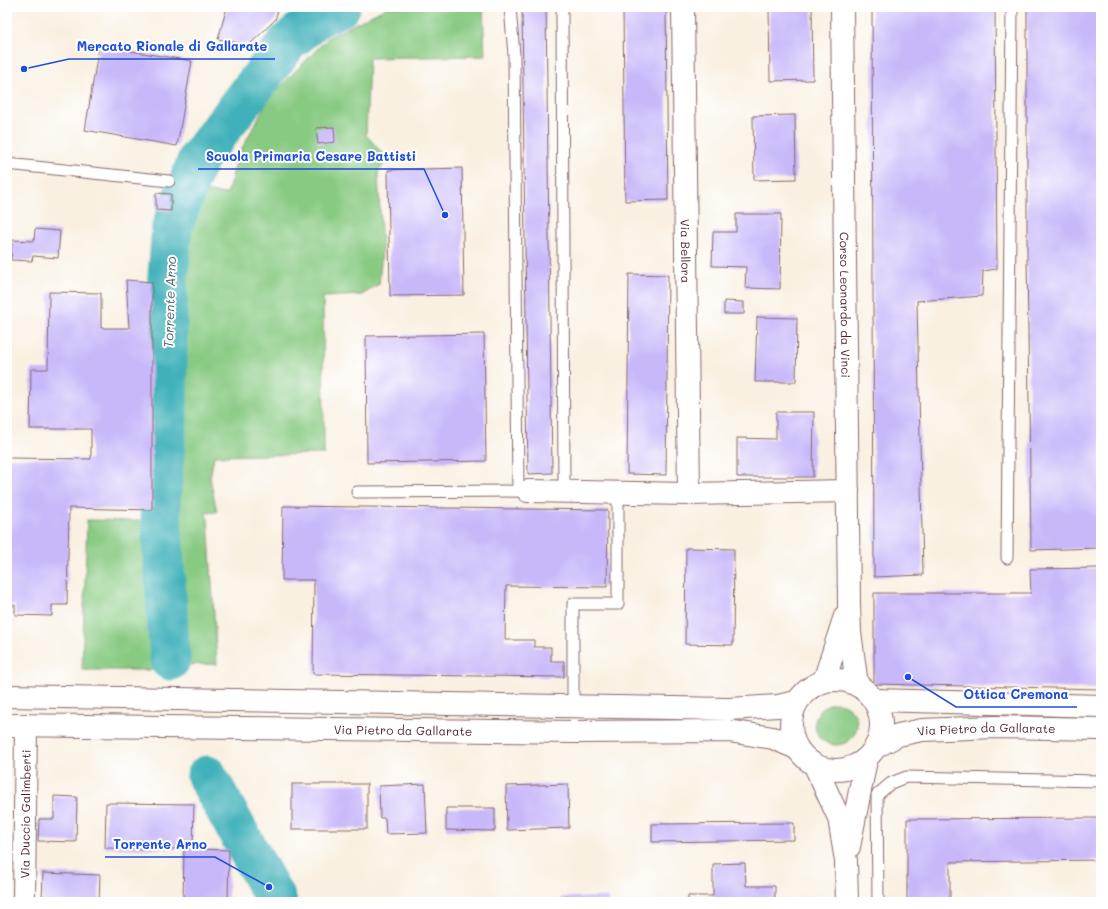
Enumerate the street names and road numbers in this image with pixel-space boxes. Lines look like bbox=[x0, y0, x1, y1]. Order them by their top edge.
street label: Via Bellora bbox=[678, 219, 694, 283]
street label: Corso Leonardo da Vinci bbox=[837, 232, 854, 378]
street label: Via Pietro da Gallarate bbox=[916, 719, 1056, 739]
street label: Via Pietro da Gallarate bbox=[334, 721, 472, 739]
street label: Via Duccio Galimberti bbox=[16, 749, 34, 879]

